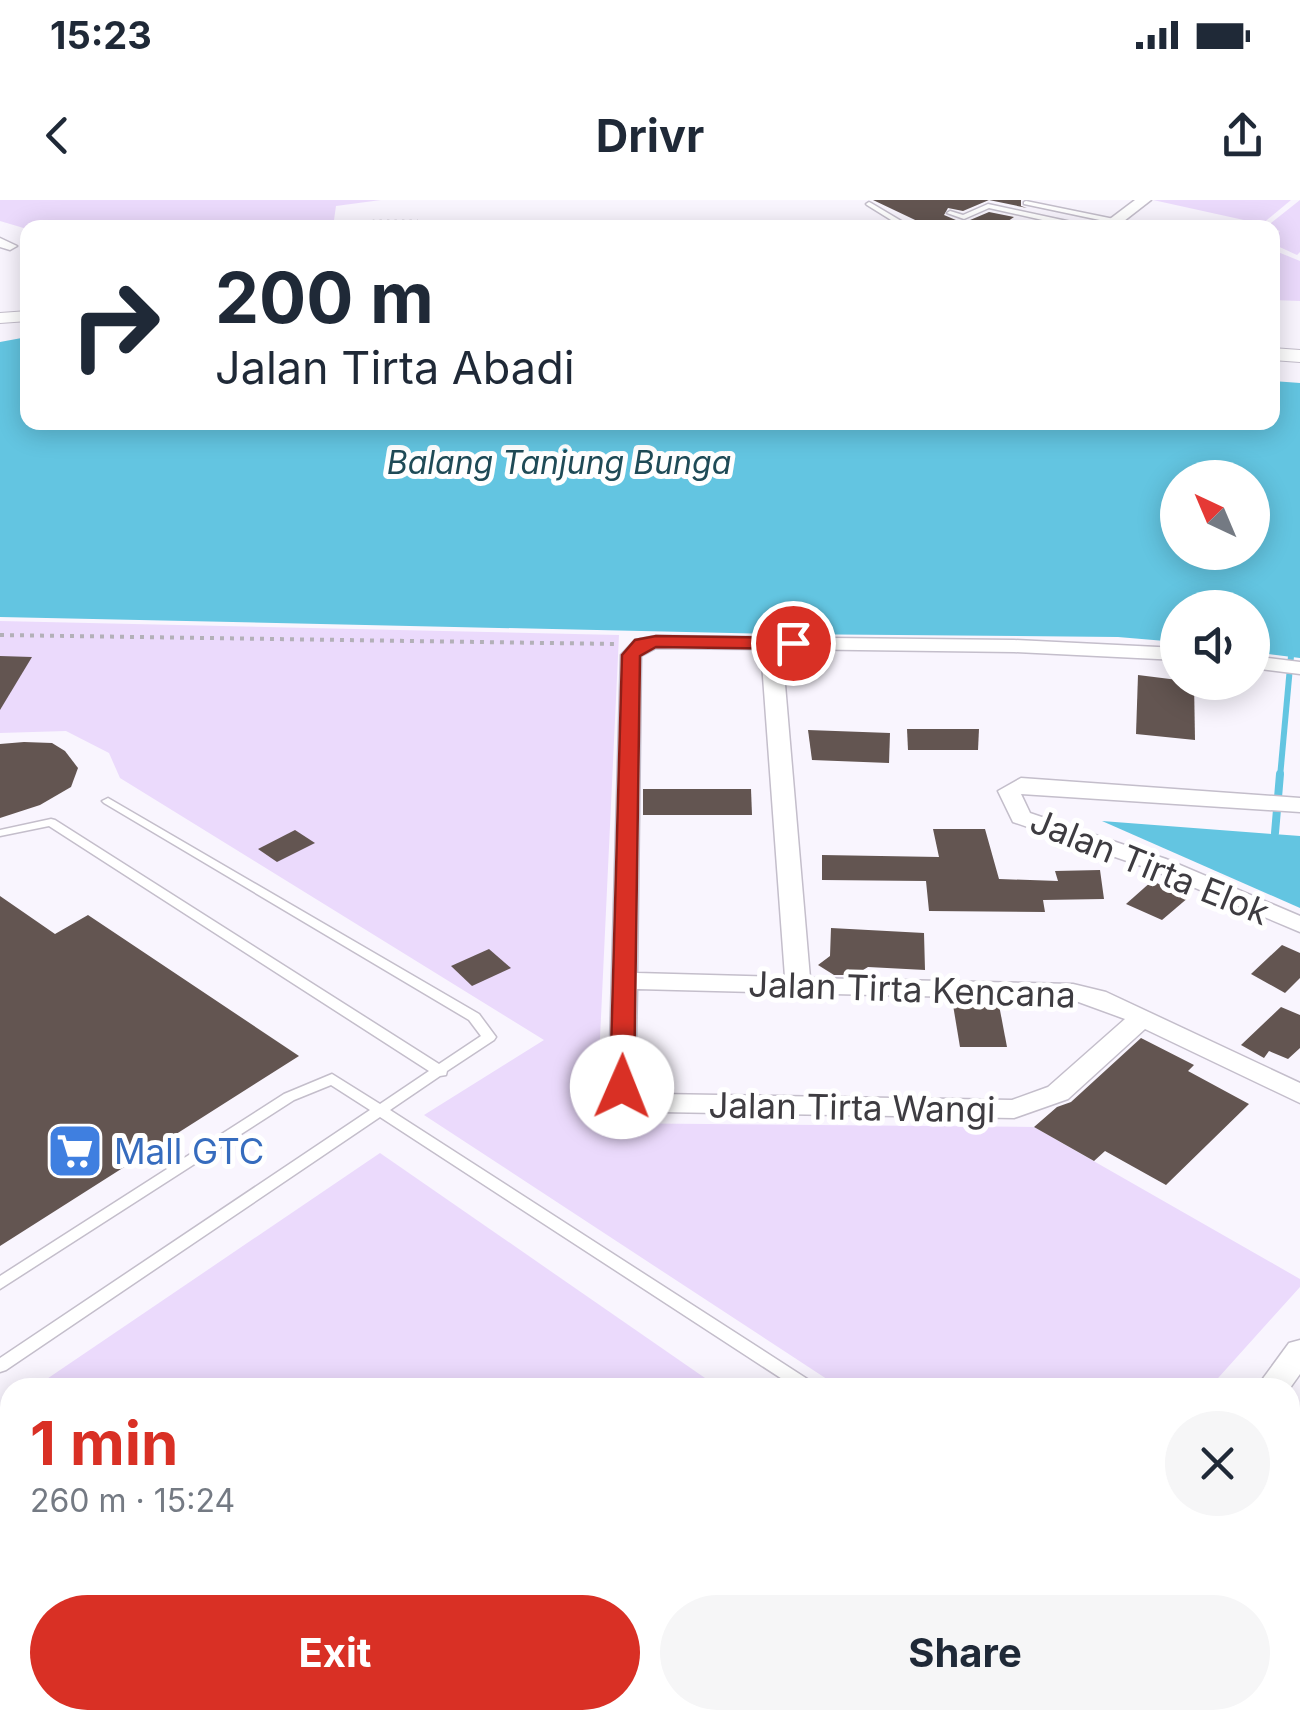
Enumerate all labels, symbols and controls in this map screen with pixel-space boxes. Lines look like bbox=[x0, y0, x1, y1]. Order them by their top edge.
text: 15:23 bbox=[50, 12, 152, 58]
icon: back bbox=[30, 108, 85, 163]
text: Drivr bbox=[596, 108, 704, 163]
icon: share bbox=[1215, 108, 1270, 163]
text: 200 m bbox=[215, 255, 434, 340]
icon: right bbox=[50, 260, 180, 390]
text: Jalan Tirta Abadi bbox=[215, 340, 575, 395]
water label: Balang Tanjung Bunga bbox=[387, 443, 731, 482]
north arrow bbox=[1160, 460, 1270, 570]
map controls bbox=[1160, 460, 1270, 700]
button: sound bbox=[1160, 590, 1270, 700]
pin bbox=[751, 601, 836, 686]
icon: arrive bbox=[766, 616, 821, 671]
street label: Jalan Tirta Elok bbox=[1024, 799, 1276, 933]
street label: Jalan Tirta Kencana bbox=[747, 962, 1077, 1016]
position arrow bbox=[570, 1035, 674, 1139]
street label: Jalan Tirta Wangi bbox=[708, 1083, 996, 1131]
supermarket icon: Mall GTC bbox=[45, 1121, 105, 1181]
place label: Mall GTC bbox=[114, 1130, 264, 1172]
text: 1 min bbox=[30, 1407, 178, 1479]
button: close bbox=[1165, 1411, 1270, 1516]
text: 260 m · 15:24 bbox=[30, 1481, 235, 1520]
button: Exit bbox=[30, 1595, 640, 1710]
button: Share bbox=[660, 1595, 1270, 1710]

